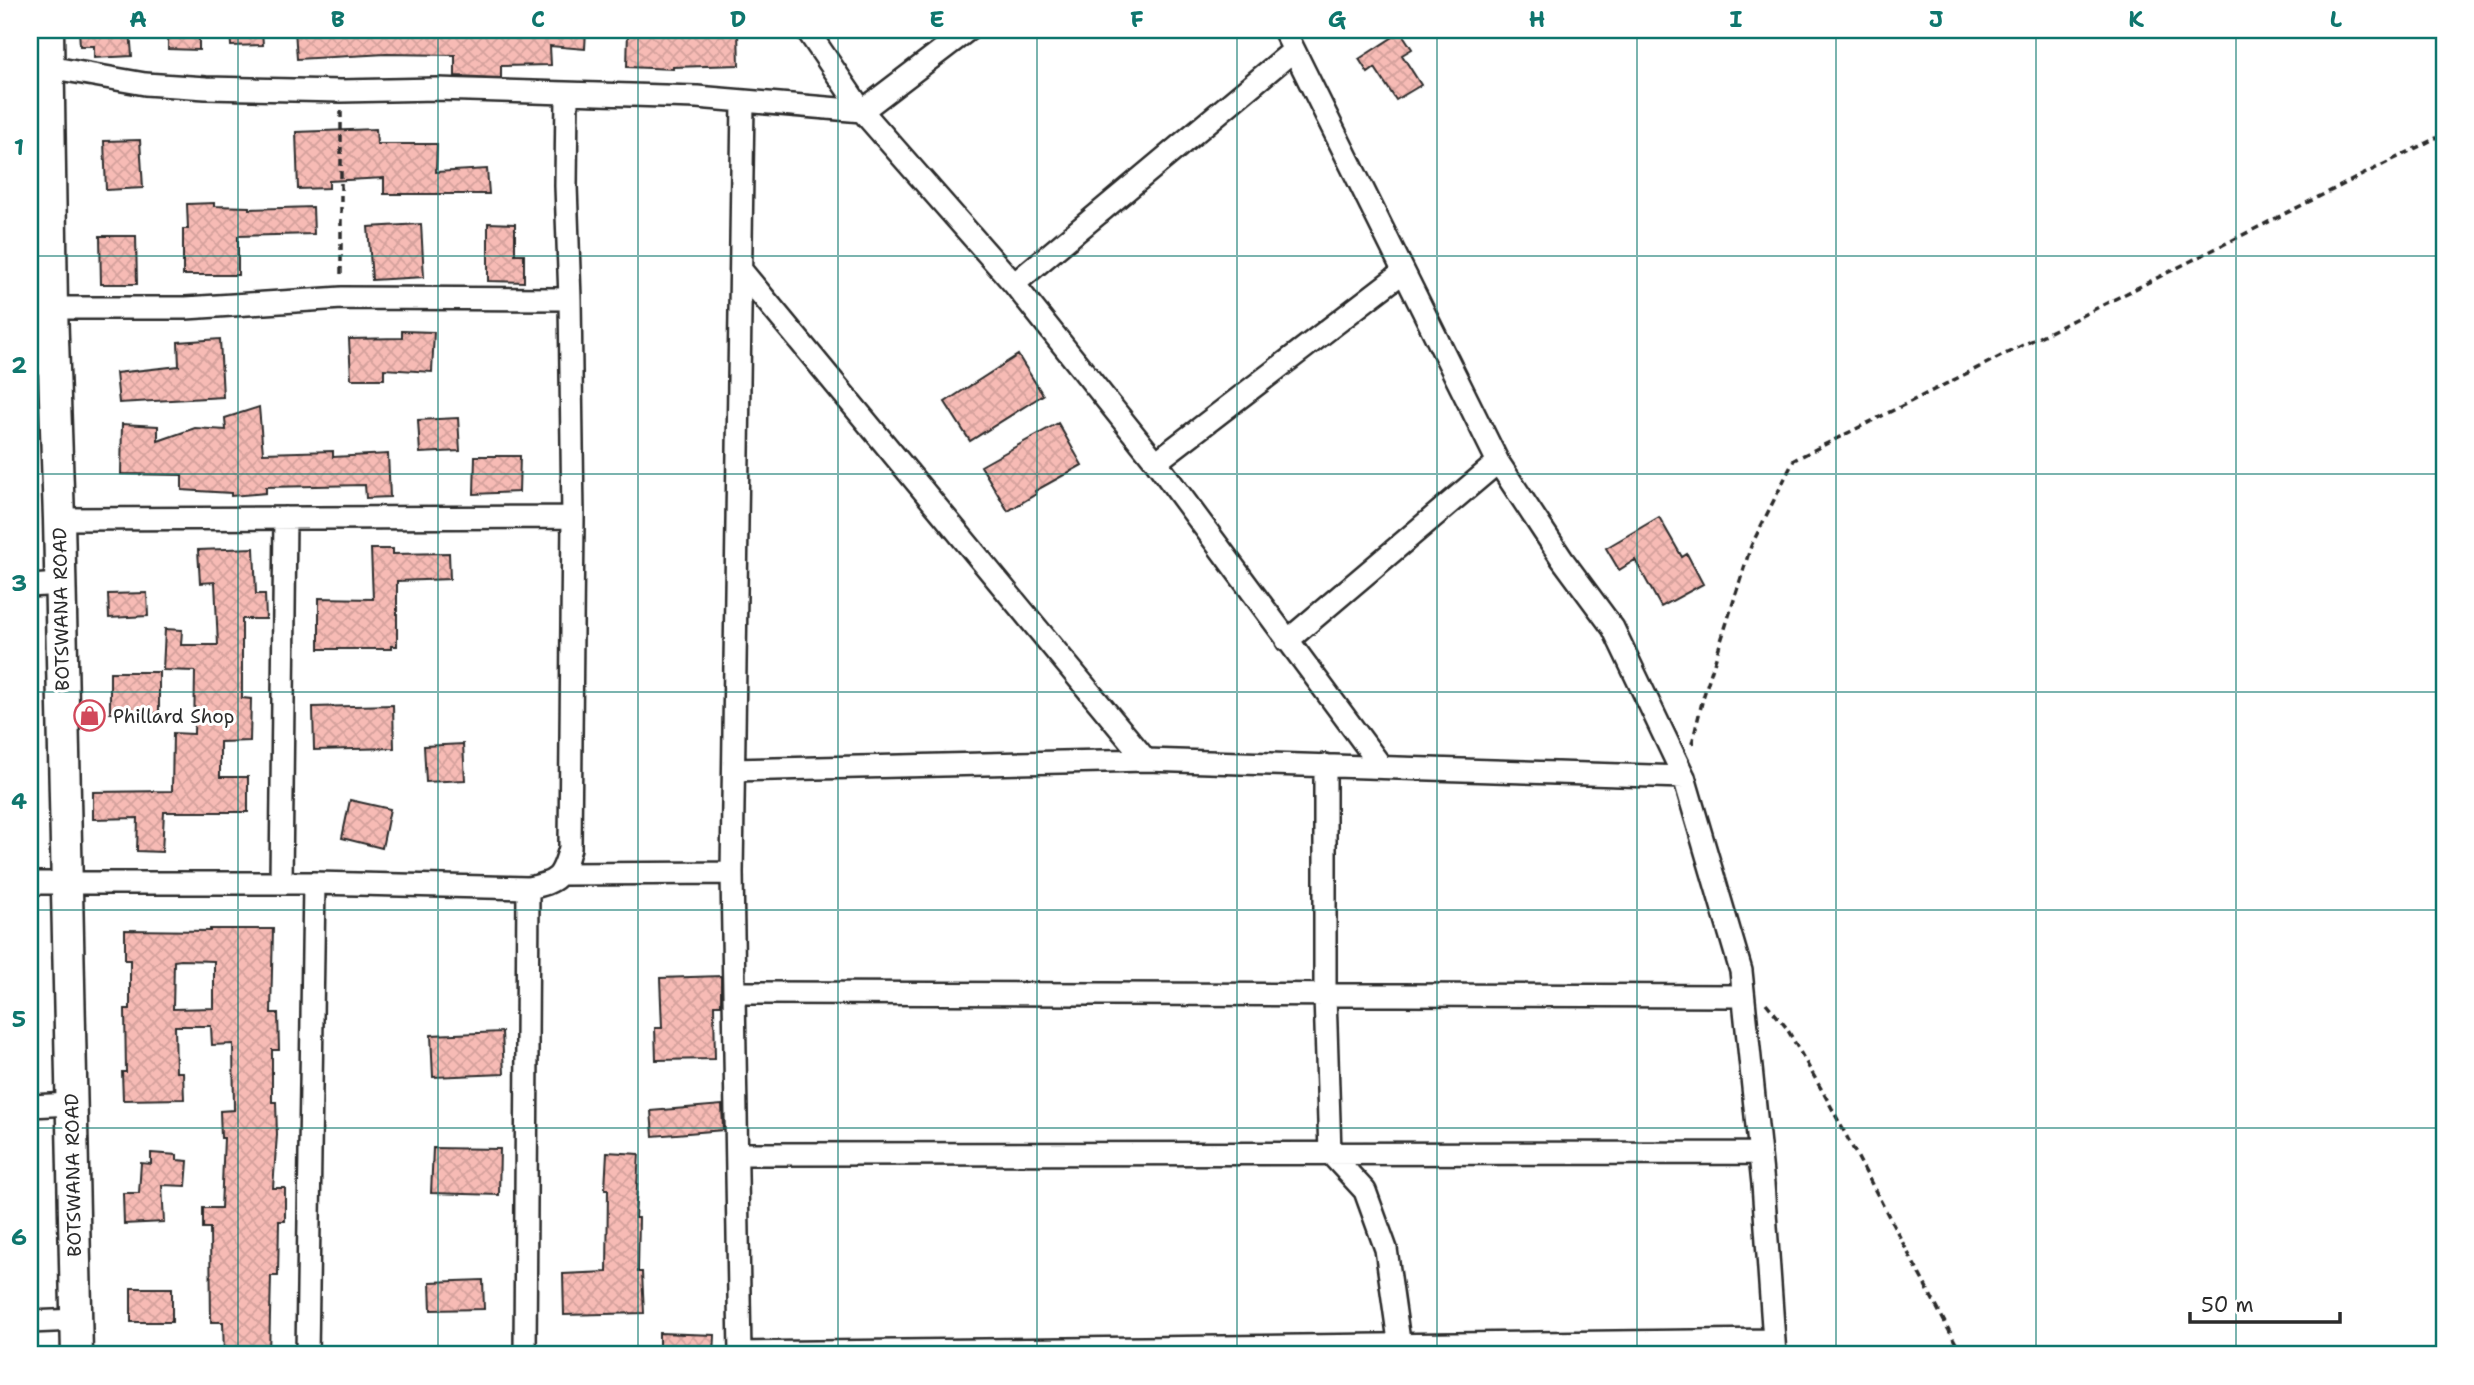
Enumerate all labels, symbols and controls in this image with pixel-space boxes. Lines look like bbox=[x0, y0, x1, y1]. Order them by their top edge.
text: A bbox=[129, 4, 147, 34]
text: B bbox=[331, 4, 345, 34]
text: C bbox=[531, 4, 545, 34]
text: D bbox=[730, 4, 746, 34]
text: E bbox=[929, 4, 945, 34]
text: F bbox=[1130, 4, 1144, 34]
text: G bbox=[1328, 4, 1347, 34]
text: H bbox=[1529, 4, 1545, 34]
text: I bbox=[1730, 4, 1743, 34]
text: J bbox=[1929, 4, 1943, 34]
text: K bbox=[2128, 4, 2144, 34]
text: L bbox=[2330, 4, 2342, 34]
text: 1 bbox=[14, 132, 24, 162]
text: 2 bbox=[11, 350, 27, 380]
street label: BOTSWANA ROAD bbox=[47, 527, 75, 691]
text: 3 bbox=[11, 568, 27, 598]
shop icon: Phillard Shop bbox=[73, 699, 107, 733]
place label: Phillard Shop bbox=[113, 704, 234, 729]
text: 4 bbox=[11, 786, 27, 816]
text: 5 bbox=[12, 1004, 26, 1034]
street label: BOTSWANA ROAD bbox=[59, 1093, 87, 1257]
text: 6 bbox=[11, 1222, 27, 1252]
scale bar bbox=[2190, 1280, 2341, 1324]
text: 50 m bbox=[2201, 1291, 2254, 1319]

